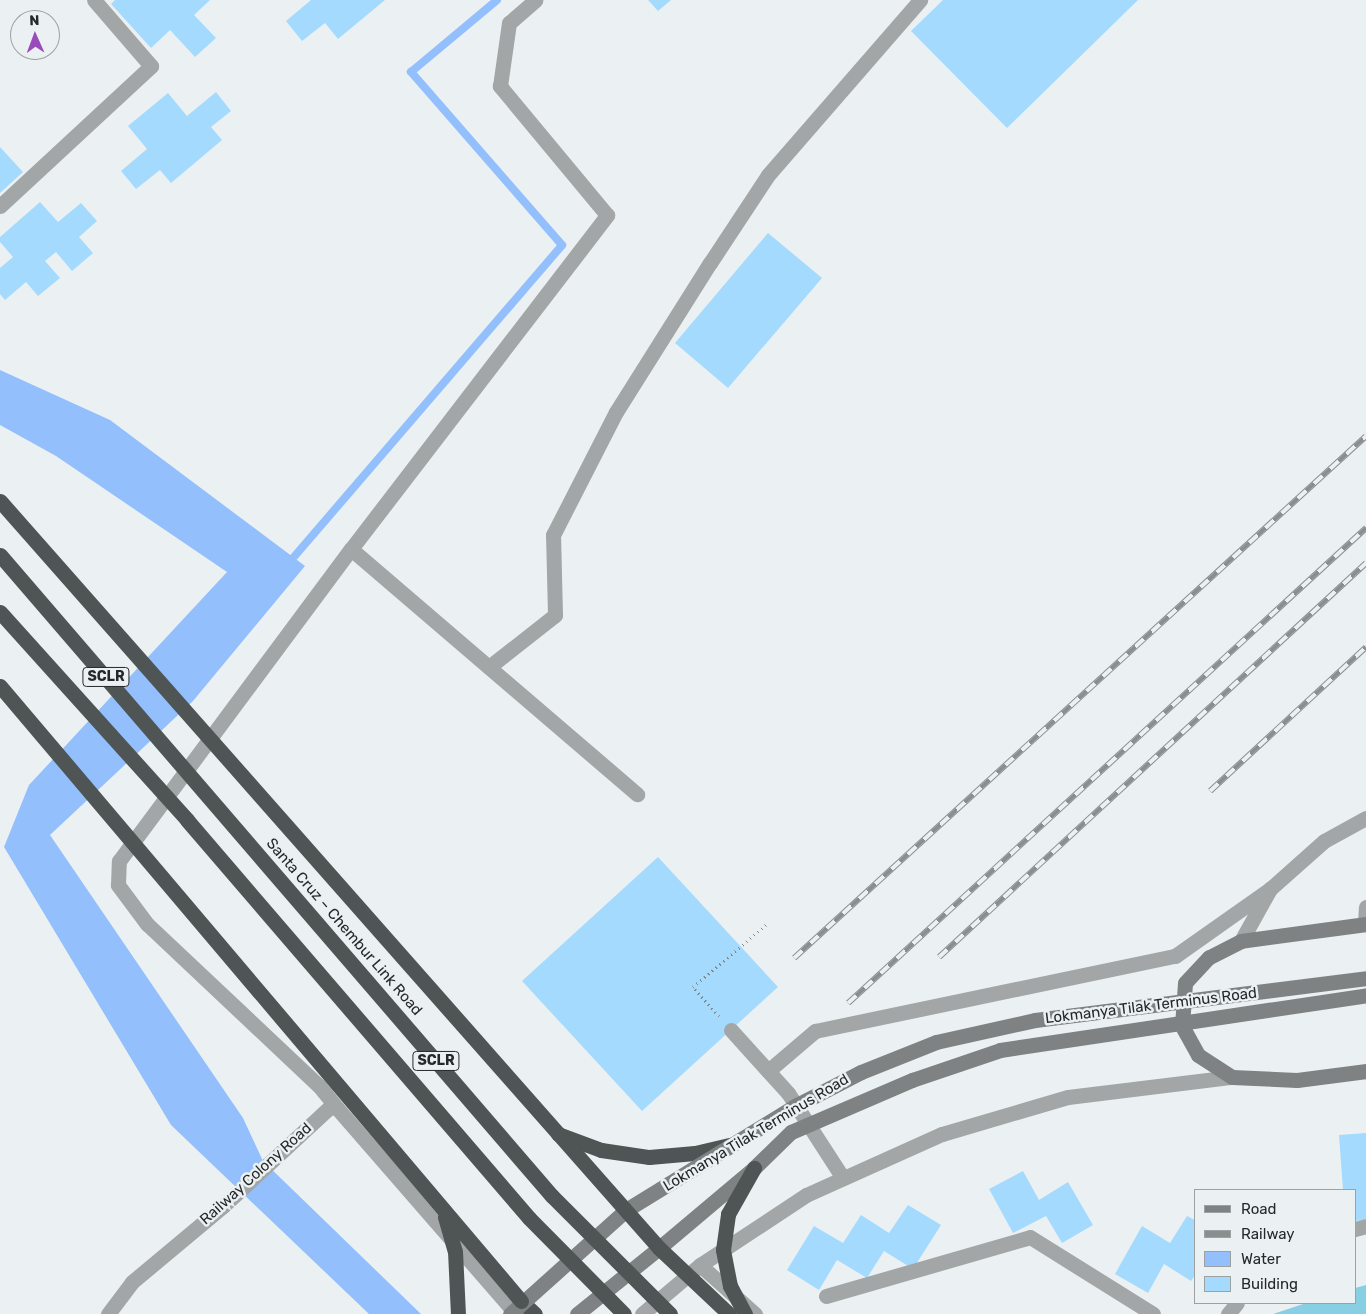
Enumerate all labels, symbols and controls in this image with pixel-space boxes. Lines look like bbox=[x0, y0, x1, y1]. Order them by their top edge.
north arrow bbox=[10, 10, 60, 60]
text: N bbox=[29, 12, 40, 29]
road number: SCLR bbox=[82, 666, 130, 689]
street label: Santa Cruz – Chembur Link Road bbox=[262, 835, 426, 1019]
street label: Lokmanya Tilak Terminus Road bbox=[1044, 984, 1258, 1028]
road number: SCLR bbox=[412, 1050, 460, 1072]
street label: Lokmanya Tilak Terminus Road bbox=[660, 1070, 852, 1196]
street label: Railway Colony Road bbox=[196, 1119, 316, 1229]
legend bbox=[1194, 1189, 1356, 1304]
text: Road bbox=[1241, 1200, 1277, 1218]
text: Railway bbox=[1241, 1225, 1295, 1243]
text: Water bbox=[1241, 1250, 1281, 1268]
text: Building bbox=[1241, 1275, 1298, 1293]

